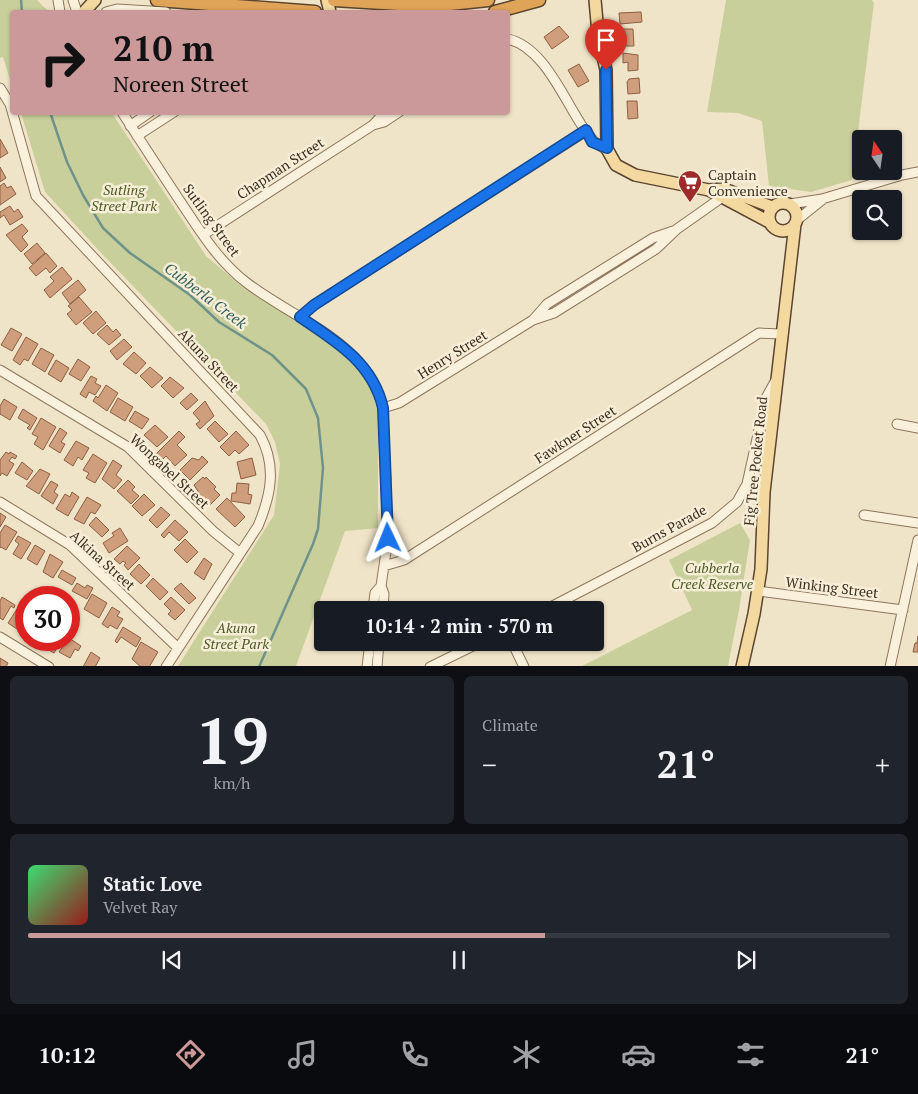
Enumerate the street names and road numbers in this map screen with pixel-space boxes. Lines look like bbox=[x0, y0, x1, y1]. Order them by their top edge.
street label: Chapman Street bbox=[233, 132, 328, 203]
street label: Sutling Street bbox=[179, 180, 245, 261]
street label: Akuna Street bbox=[174, 324, 244, 397]
street label: Henry Street bbox=[413, 325, 491, 383]
street label: Fig Tree Pocket Road bbox=[739, 395, 771, 527]
street label: Fawkner Street bbox=[531, 400, 620, 467]
street label: Wongabel Street bbox=[126, 429, 214, 513]
street label: Burns Parade bbox=[628, 500, 710, 556]
street label: Alkina Street bbox=[66, 526, 140, 595]
street label: Winking Street bbox=[784, 572, 880, 602]

